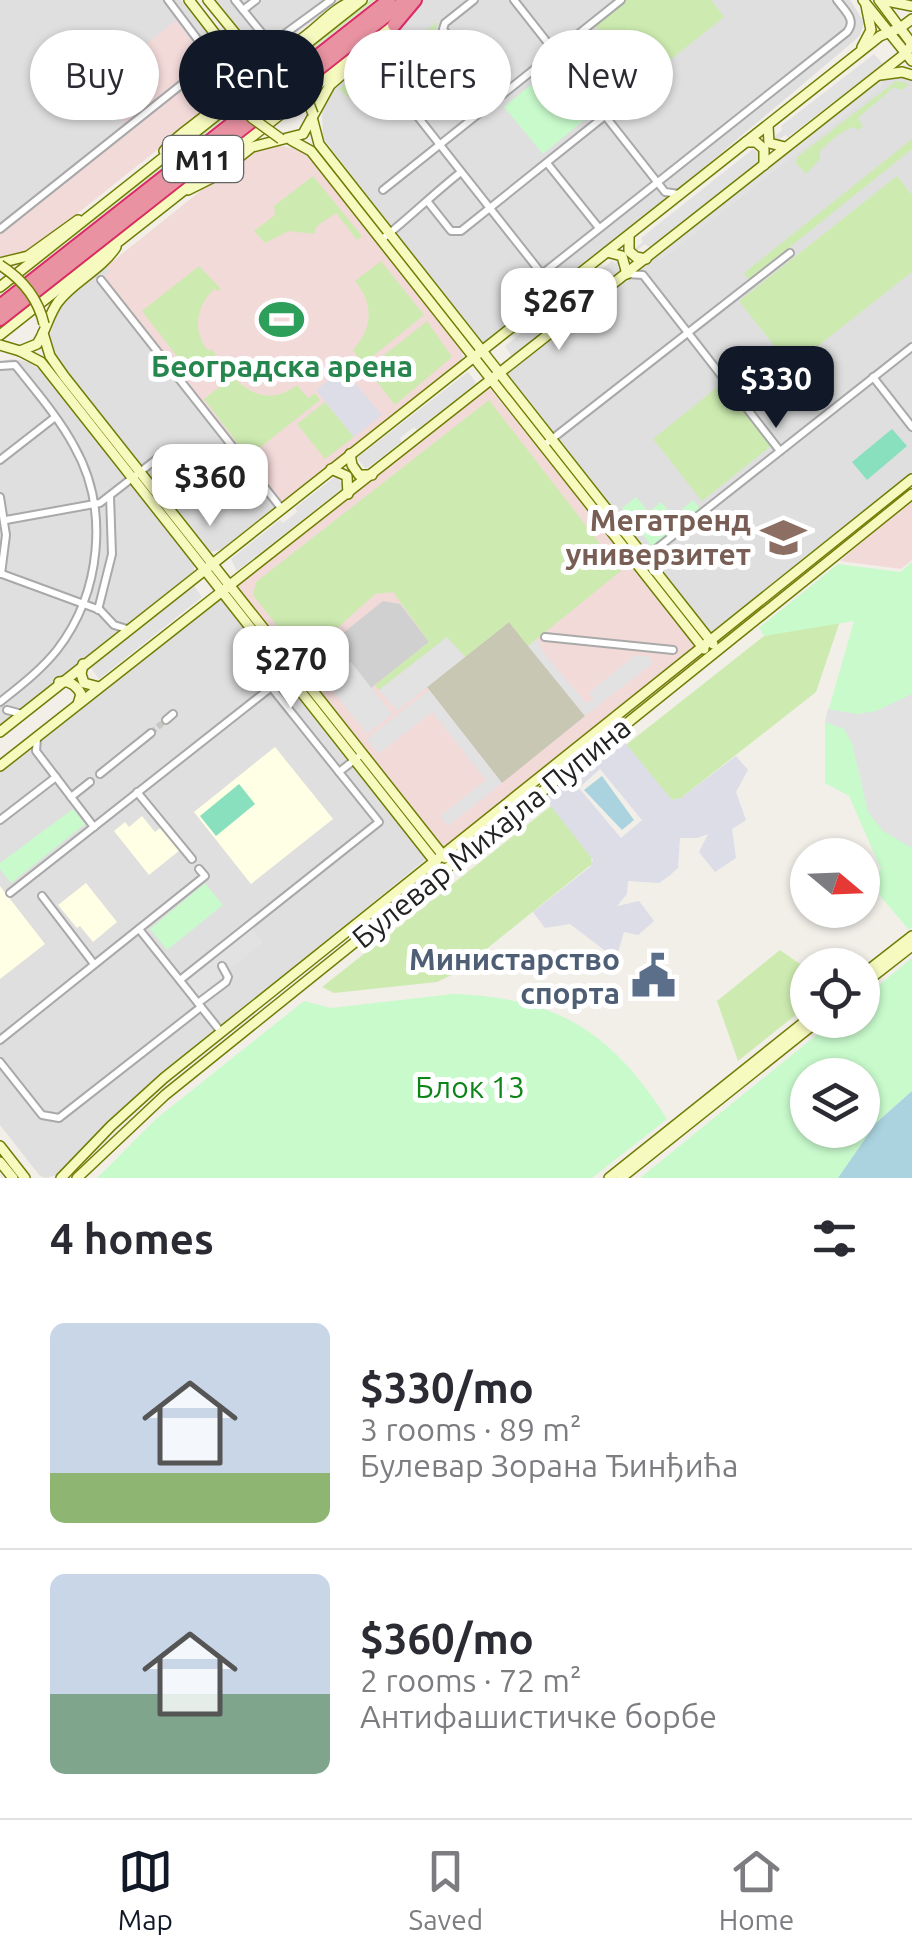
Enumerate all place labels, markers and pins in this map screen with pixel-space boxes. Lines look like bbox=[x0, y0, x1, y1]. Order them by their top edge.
pin: $267 bbox=[500, 268, 618, 353]
sports icon: Београдска арена bbox=[258, 295, 306, 343]
pin: $330 bbox=[717, 346, 835, 431]
place label: Београдска арена bbox=[151, 349, 413, 383]
pin: $360 bbox=[151, 444, 269, 529]
place label: Мегатренд универзитет bbox=[565, 503, 751, 571]
school or university icon: Мегатренд универзитет bbox=[760, 513, 808, 561]
pin: $270 bbox=[232, 626, 350, 711]
place label: Министарство спорта bbox=[409, 942, 620, 1010]
public building icon: Министарство спорта bbox=[629, 952, 677, 1000]

